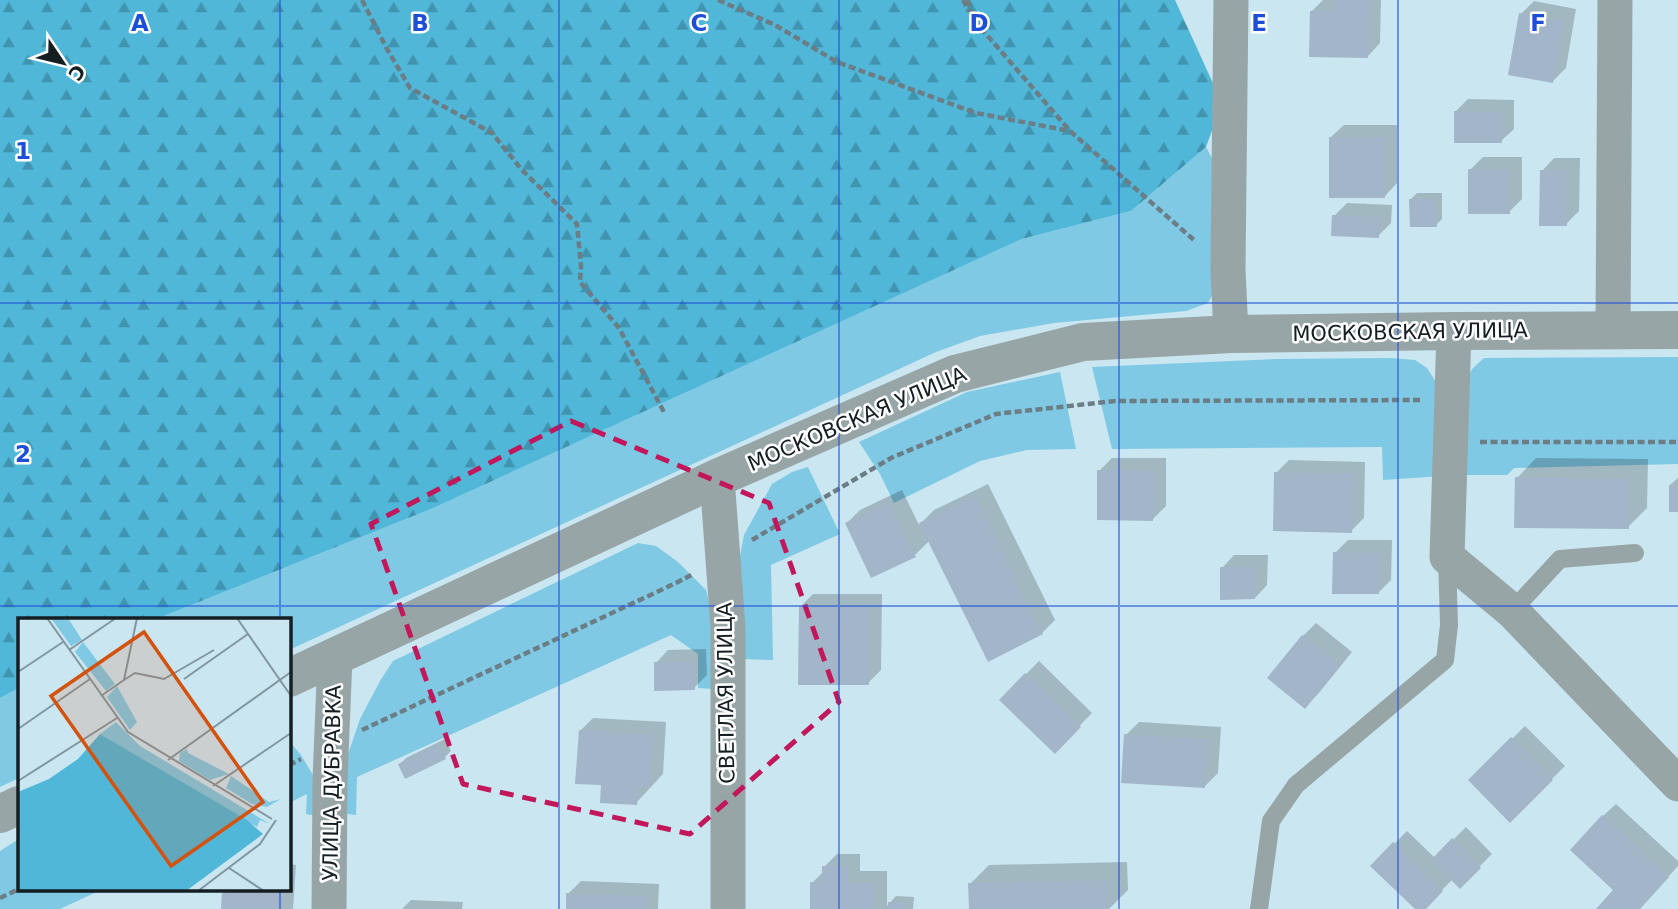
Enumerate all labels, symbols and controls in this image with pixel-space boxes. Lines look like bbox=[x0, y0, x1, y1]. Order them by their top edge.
text: A bbox=[131, 10, 149, 36]
text: B bbox=[411, 10, 429, 36]
text: C bbox=[691, 10, 707, 36]
text: D bbox=[969, 10, 989, 36]
text: E bbox=[1251, 10, 1267, 36]
text: F bbox=[1530, 10, 1546, 36]
north arrow bbox=[28, 28, 98, 98]
text: С bbox=[64, 61, 90, 85]
text: 1 bbox=[15, 138, 31, 164]
street label: МОСКОВСКАЯ УЛИЦА bbox=[1292, 318, 1528, 346]
street label: МОСКОВСКАЯ УЛИЦА bbox=[744, 362, 971, 476]
text: 2 bbox=[15, 441, 31, 467]
street label: СВЕТЛАЯ УЛИЦА bbox=[712, 601, 740, 784]
inset map bbox=[18, 618, 290, 892]
street label: УЛИЦА ДУБРАВКА bbox=[318, 684, 346, 881]

